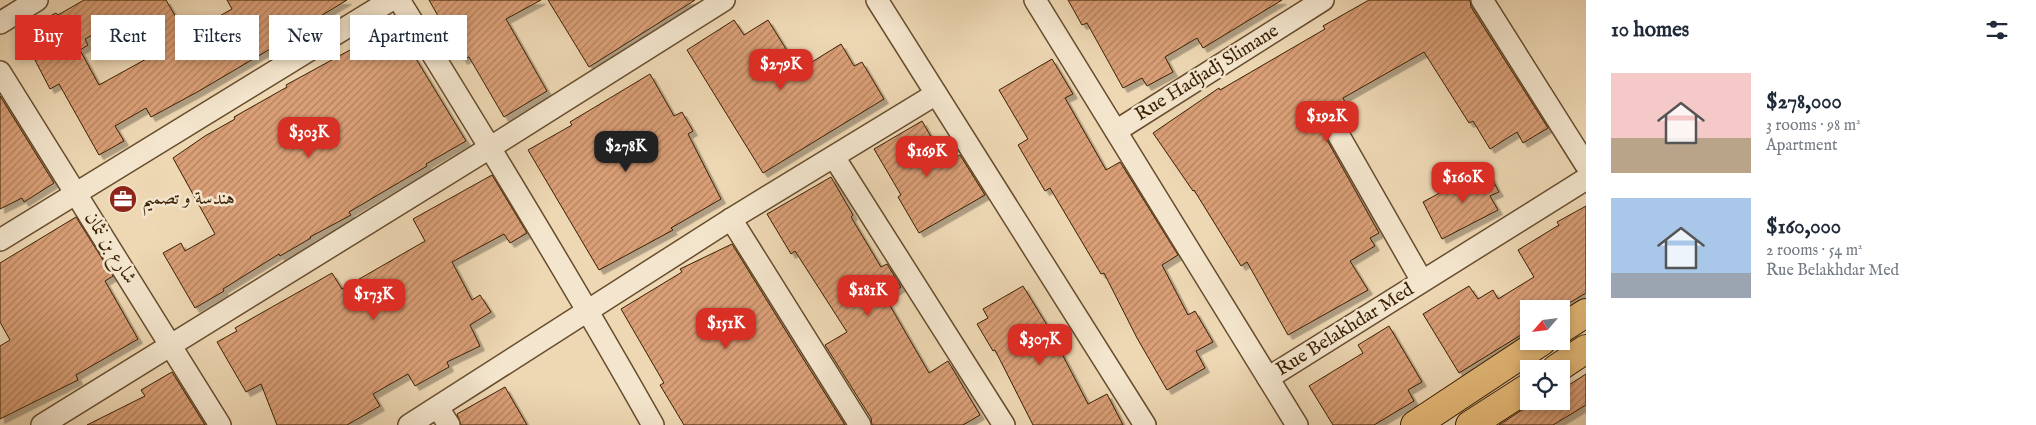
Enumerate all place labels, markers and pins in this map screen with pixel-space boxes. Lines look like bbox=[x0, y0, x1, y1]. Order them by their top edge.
pin: $279K bbox=[746, 48, 816, 91]
pin: $192K bbox=[1292, 100, 1362, 143]
pin: $303K bbox=[274, 116, 344, 159]
pin: $278K bbox=[591, 130, 661, 173]
pin: $169K bbox=[892, 136, 962, 178]
pin: $160K bbox=[1428, 162, 1498, 204]
office icon: هندسة و تصميم bbox=[108, 184, 138, 214]
place label: هندسة و تصميم bbox=[142, 187, 235, 217]
pin: $181K bbox=[833, 274, 903, 317]
pin: $173K bbox=[339, 278, 409, 321]
pin: $151K bbox=[691, 308, 761, 350]
pin: $307K bbox=[1005, 324, 1075, 366]

